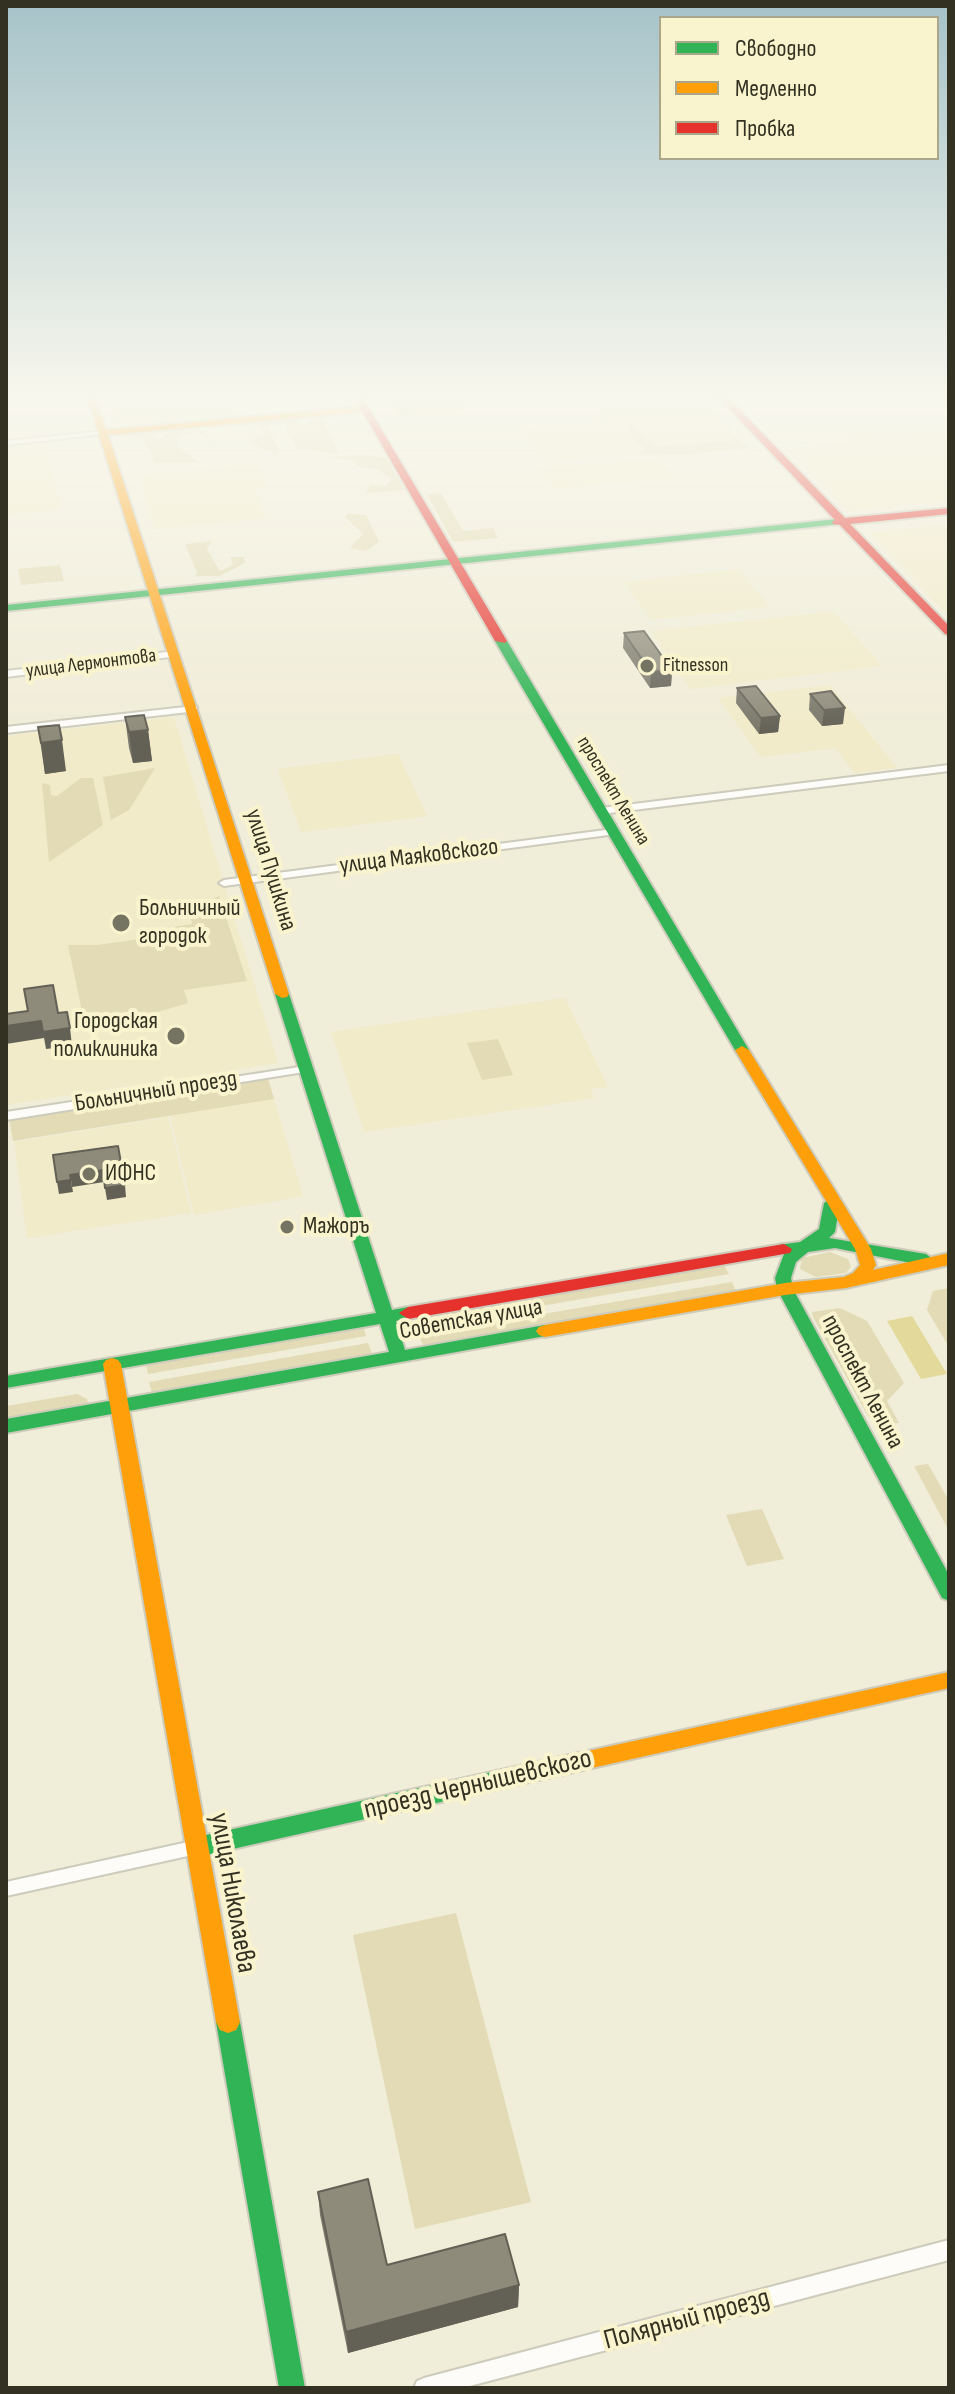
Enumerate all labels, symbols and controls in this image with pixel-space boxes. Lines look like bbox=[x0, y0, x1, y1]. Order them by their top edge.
legend bbox=[659, 16, 939, 160]
text: Свободно bbox=[735, 34, 816, 63]
text: Медленно bbox=[735, 74, 817, 103]
text: Пробка bbox=[735, 114, 795, 143]
street label: улица Лермонтова bbox=[25, 644, 157, 684]
place label: Fitnesson bbox=[663, 654, 728, 678]
marker: Fitnesson bbox=[638, 657, 656, 675]
street label: проспект Ленина bbox=[571, 732, 655, 850]
street label: улица Пушкина bbox=[238, 806, 302, 934]
street label: улица Маяковского bbox=[338, 833, 500, 881]
place label: Больничный городок bbox=[139, 895, 241, 951]
marker: Больничный городок bbox=[110, 912, 132, 934]
place label: Городская поликлиника bbox=[54, 1008, 158, 1064]
marker: Городская поликлиника bbox=[165, 1025, 187, 1047]
street label: Больничный проезд bbox=[73, 1065, 239, 1119]
place label: ИФНС bbox=[105, 1160, 156, 1188]
marker: ИФНС bbox=[80, 1165, 98, 1183]
place label: Мажоръ bbox=[303, 1213, 370, 1241]
marker: Мажоръ bbox=[278, 1218, 296, 1236]
street label: Советская улица bbox=[397, 1293, 545, 1347]
street label: проспект Ленина bbox=[815, 1310, 909, 1454]
street label: проезд Чернышевского bbox=[361, 1742, 595, 1828]
street label: улица Николаева bbox=[201, 1810, 263, 1976]
street label: Полярный проезд bbox=[600, 2282, 774, 2358]

